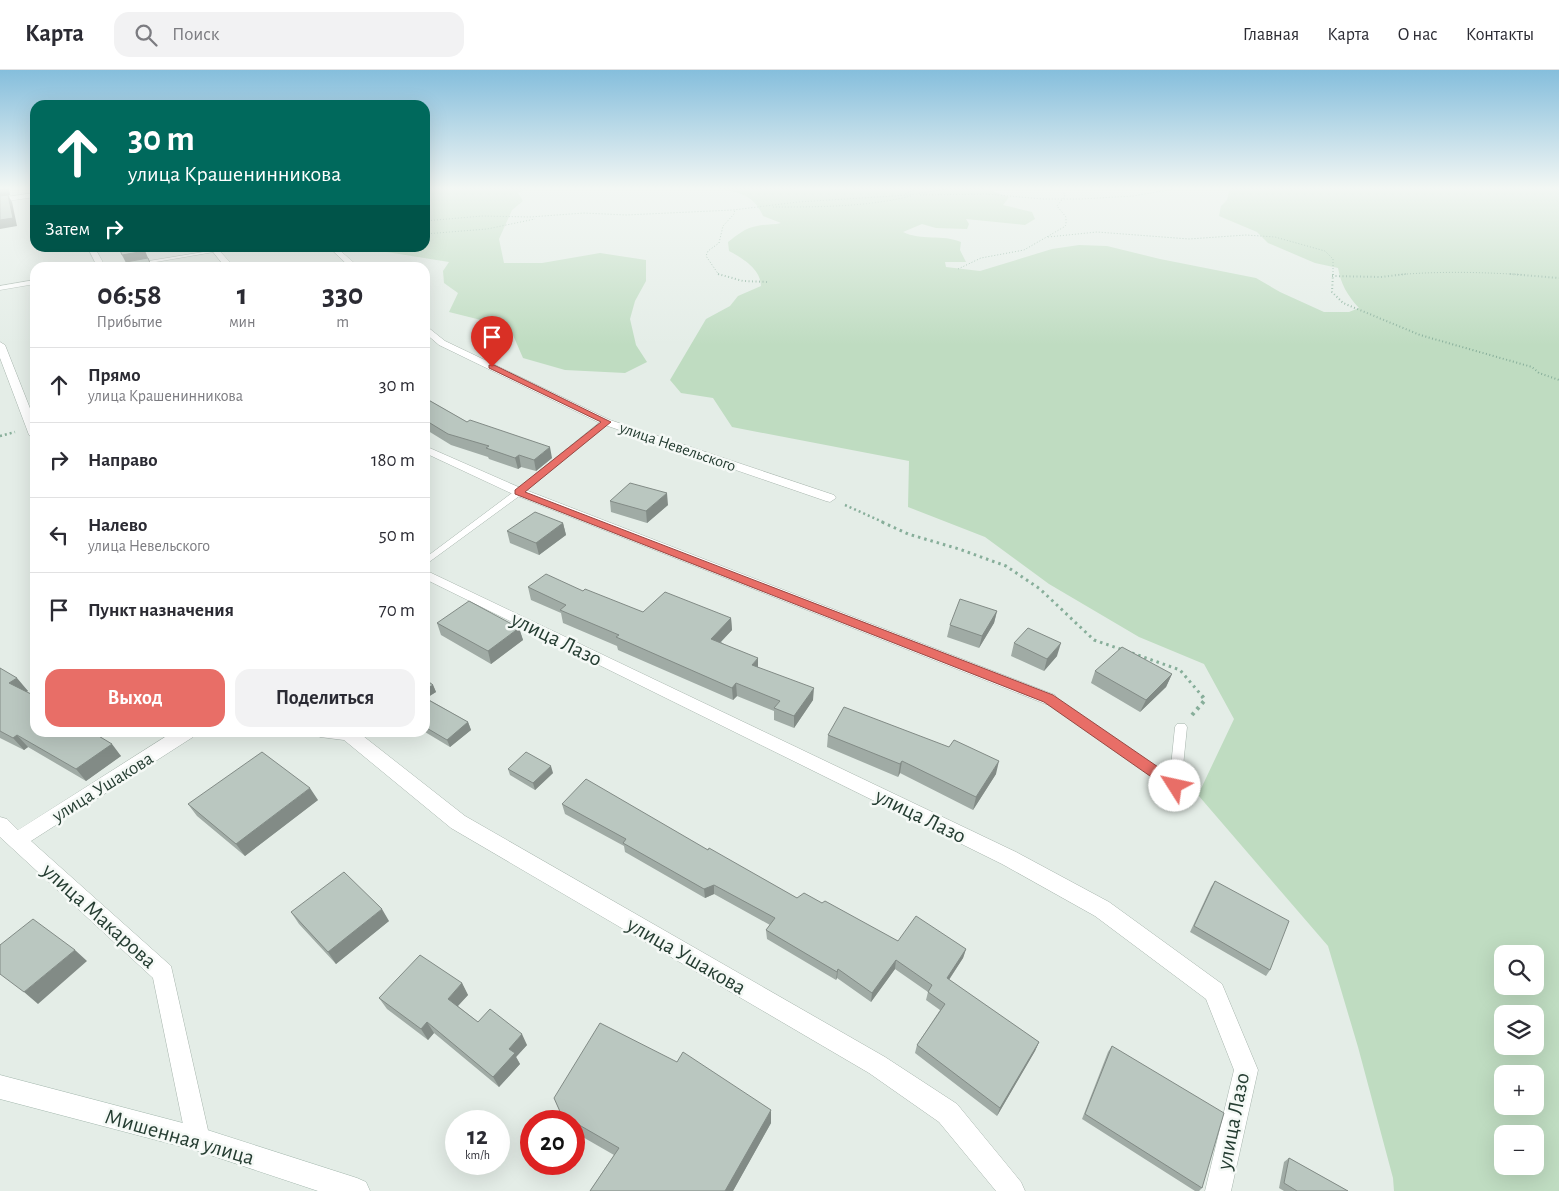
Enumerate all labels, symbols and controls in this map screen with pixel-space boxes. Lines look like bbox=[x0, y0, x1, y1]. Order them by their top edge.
search box bbox=[114, 12, 464, 57]
icon: search bbox=[132, 21, 160, 49]
text: Карта bbox=[25, 22, 84, 46]
text: Поиск bbox=[172, 25, 219, 44]
text: Главная bbox=[1243, 26, 1299, 44]
text: Карта bbox=[1327, 26, 1369, 44]
text: О нас bbox=[1397, 26, 1438, 44]
text: Контакты bbox=[1466, 26, 1534, 44]
icon: ahead bbox=[45, 120, 110, 185]
text: 30 m bbox=[128, 122, 195, 157]
text: улица Крашенинникова bbox=[128, 163, 341, 185]
icon: right bbox=[100, 215, 128, 243]
text: Затем bbox=[45, 220, 90, 239]
text: 06:58 bbox=[97, 280, 162, 310]
text: 1 bbox=[237, 280, 248, 310]
text: 330 bbox=[322, 280, 364, 310]
text: Прибытие bbox=[97, 314, 162, 330]
text: мин bbox=[229, 314, 256, 330]
text: m bbox=[336, 314, 349, 330]
pin bbox=[471, 316, 513, 367]
icon: arrive bbox=[478, 323, 506, 351]
text: Прямо bbox=[88, 366, 141, 385]
icon: ahead bbox=[45, 371, 73, 399]
text: 30 m bbox=[379, 376, 415, 395]
text: улица Крашенинникова bbox=[88, 388, 243, 404]
street label: улица Невельского bbox=[616, 419, 738, 475]
icon: right bbox=[45, 446, 73, 474]
text: Направо bbox=[88, 451, 158, 470]
text: 180 m bbox=[371, 451, 415, 470]
text: Налево bbox=[88, 516, 147, 535]
icon: left bbox=[45, 521, 73, 549]
text: 50 m bbox=[379, 526, 415, 545]
text: улица Невельского bbox=[88, 538, 210, 554]
icon: arrive bbox=[45, 596, 73, 624]
text: Пункт назначения bbox=[88, 601, 234, 620]
text: 70 m bbox=[379, 601, 415, 620]
street label: улица Лазо bbox=[507, 607, 605, 670]
button: Выход bbox=[45, 669, 225, 727]
button: Поделиться bbox=[235, 669, 415, 727]
street label: улица Ушакова bbox=[48, 749, 157, 826]
position arrow bbox=[1148, 759, 1200, 811]
street label: улица Лазо bbox=[871, 784, 969, 847]
street label: улица Макарова bbox=[37, 858, 161, 973]
street label: улица Ушакова bbox=[622, 913, 750, 999]
map controls bbox=[1494, 945, 1544, 1175]
button: search bbox=[1494, 945, 1544, 995]
button: layers bbox=[1494, 1005, 1544, 1055]
button: + bbox=[1494, 1065, 1544, 1115]
street label: улица Лазо bbox=[1213, 1071, 1253, 1172]
street label: Мишенная улица bbox=[103, 1105, 257, 1169]
speed limit sign: 20 bbox=[520, 1110, 585, 1175]
text: 12 bbox=[467, 1124, 488, 1149]
button: − bbox=[1494, 1125, 1544, 1175]
text: km/h bbox=[465, 1149, 490, 1161]

